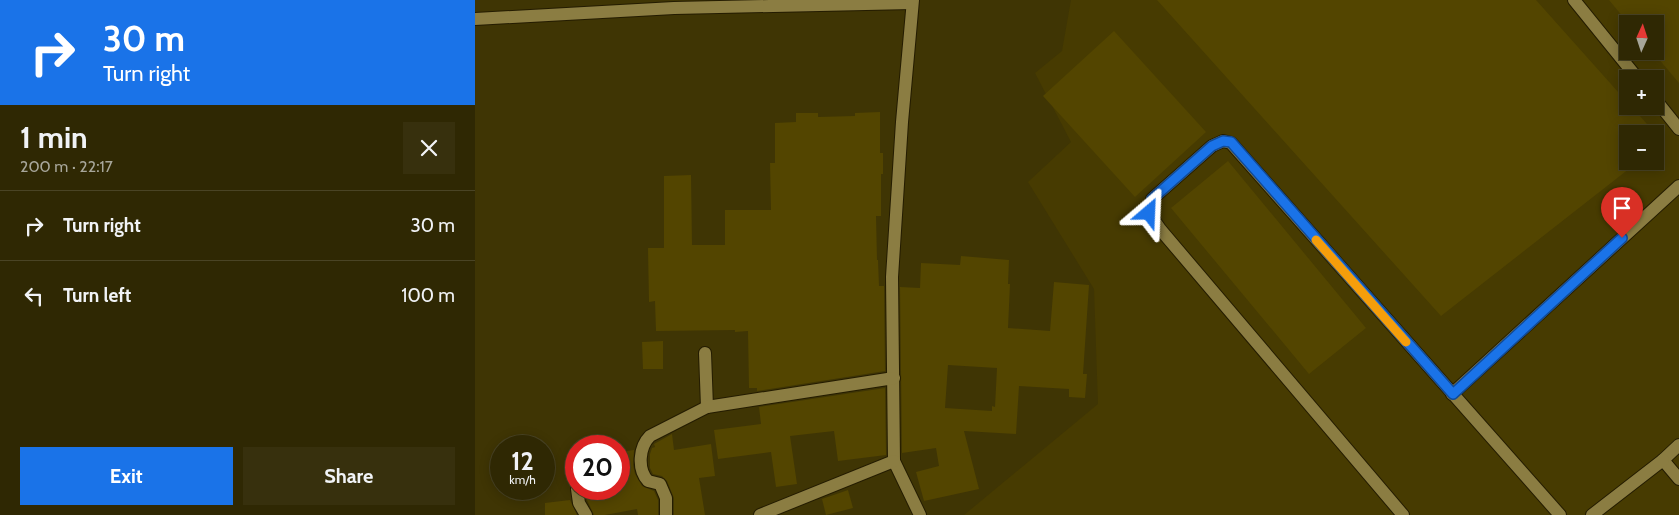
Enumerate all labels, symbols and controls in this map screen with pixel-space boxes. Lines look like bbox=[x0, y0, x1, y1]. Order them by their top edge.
north arrow bbox=[1619, 15, 1664, 60]
map controls bbox=[1619, 15, 1664, 170]
text: 30 m bbox=[103, 17, 185, 60]
icon: right bbox=[20, 20, 85, 85]
text: Turn right bbox=[103, 60, 190, 87]
button: + bbox=[1619, 70, 1664, 115]
text: 1 min bbox=[20, 119, 88, 156]
button: close bbox=[403, 122, 455, 174]
button: − bbox=[1619, 125, 1664, 170]
text: 200 m · 22:17 bbox=[20, 157, 113, 176]
position arrow bbox=[1122, 186, 1174, 238]
pin bbox=[1601, 187, 1643, 238]
icon: arrive bbox=[1608, 194, 1636, 222]
icon: right bbox=[20, 212, 48, 240]
text: Turn right bbox=[63, 214, 141, 237]
text: 30 m bbox=[411, 214, 455, 237]
icon: left bbox=[20, 282, 48, 310]
text: Turn left bbox=[63, 284, 131, 307]
text: 100 m bbox=[401, 284, 455, 307]
speed limit sign: 20 bbox=[565, 435, 630, 500]
text: 12 bbox=[511, 446, 534, 476]
button: Exit bbox=[20, 447, 233, 505]
button: Share bbox=[243, 447, 455, 505]
text: km/h bbox=[509, 472, 536, 487]

